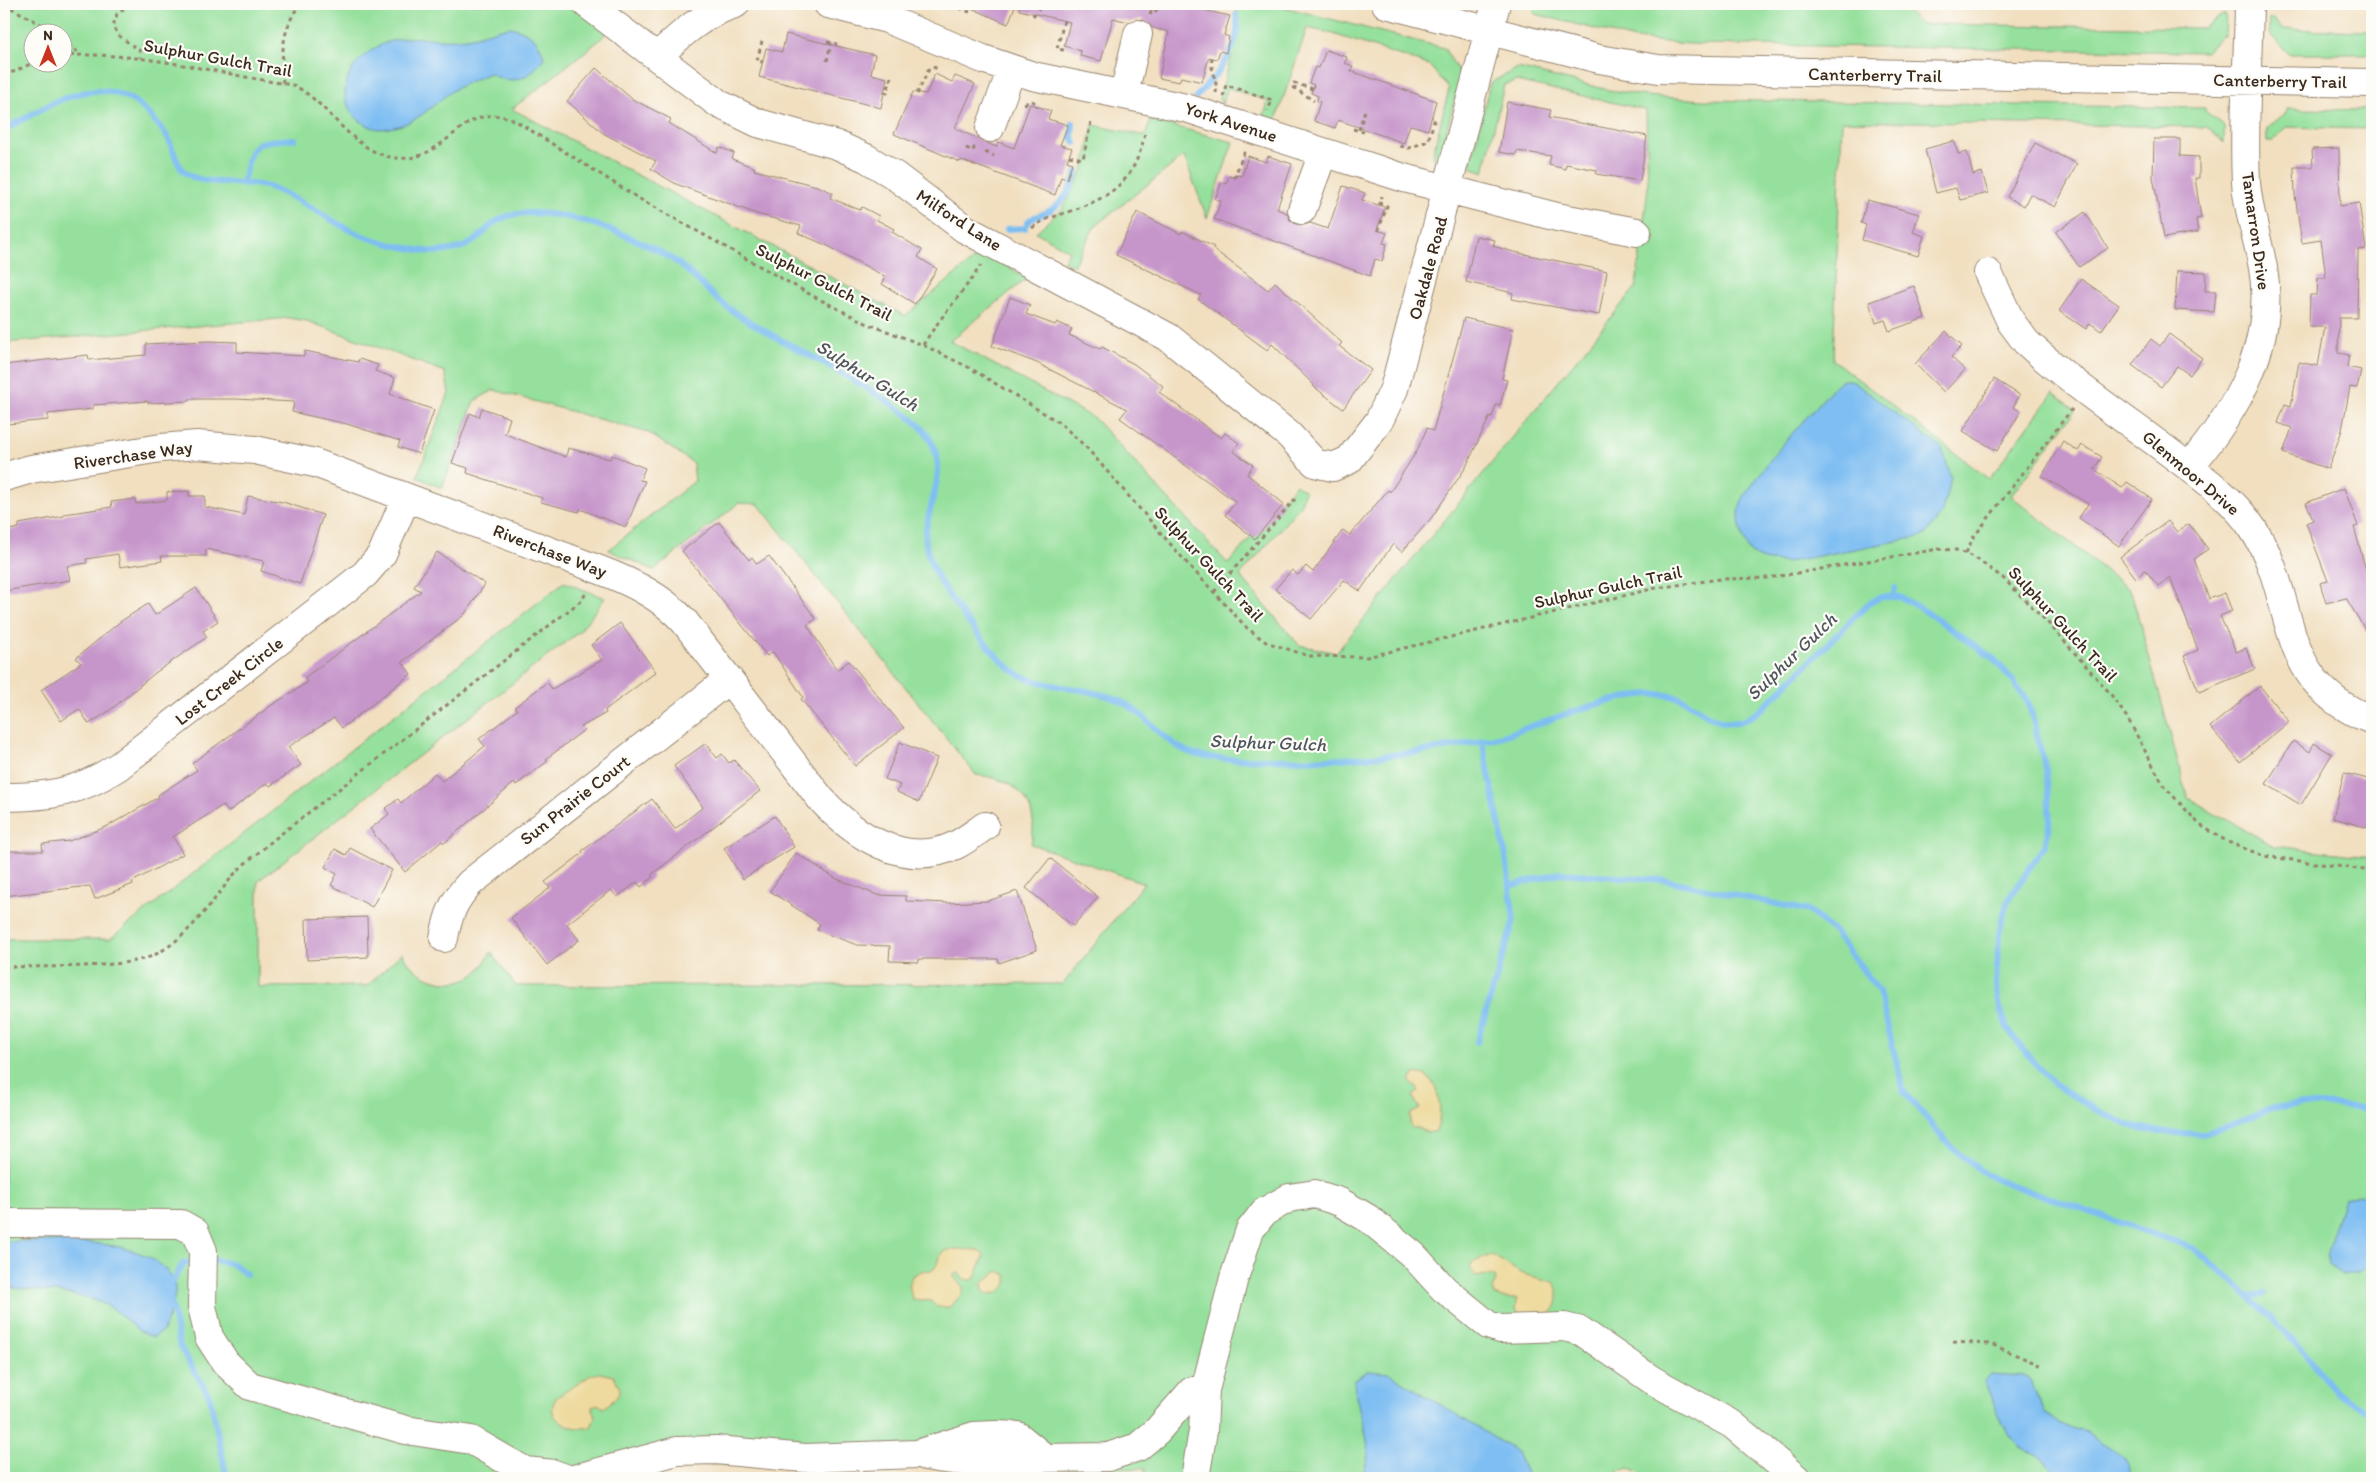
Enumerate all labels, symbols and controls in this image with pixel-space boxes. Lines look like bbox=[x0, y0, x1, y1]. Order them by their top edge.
north arrow bbox=[22, 22, 72, 72]
text: N bbox=[43, 27, 53, 44]
street label: Sulphur Gulch Trail bbox=[142, 34, 294, 82]
street label: Canterberry Trail bbox=[1808, 63, 1942, 87]
street label: Canterberry Trail bbox=[2213, 69, 2347, 93]
street label: York Avenue bbox=[1182, 97, 1280, 147]
street label: Tamarron Drive bbox=[2237, 170, 2275, 292]
street label: Milford Lane bbox=[912, 184, 1006, 256]
street label: Oakdale Road bbox=[1404, 214, 1452, 322]
street label: Sulphur Gulch Trail bbox=[752, 238, 896, 326]
water label: Sulphur Gulch bbox=[812, 335, 924, 416]
street label: Glenmoor Drive bbox=[2138, 426, 2244, 520]
street label: Riverchase Way bbox=[72, 436, 194, 474]
street label: Sulphur Gulch Trail bbox=[1150, 502, 1268, 626]
street label: Riverchase Way bbox=[490, 519, 610, 583]
street label: Sulphur Gulch Trail bbox=[1532, 561, 1684, 613]
street label: Sulphur Gulch Trail bbox=[2004, 562, 2122, 686]
water label: Sulphur Gulch bbox=[1741, 607, 1842, 705]
street label: Lost Creek Circle bbox=[170, 632, 288, 730]
water label: Sulphur Gulch bbox=[1209, 729, 1327, 756]
street label: Sun Prairie Court bbox=[516, 750, 635, 850]

